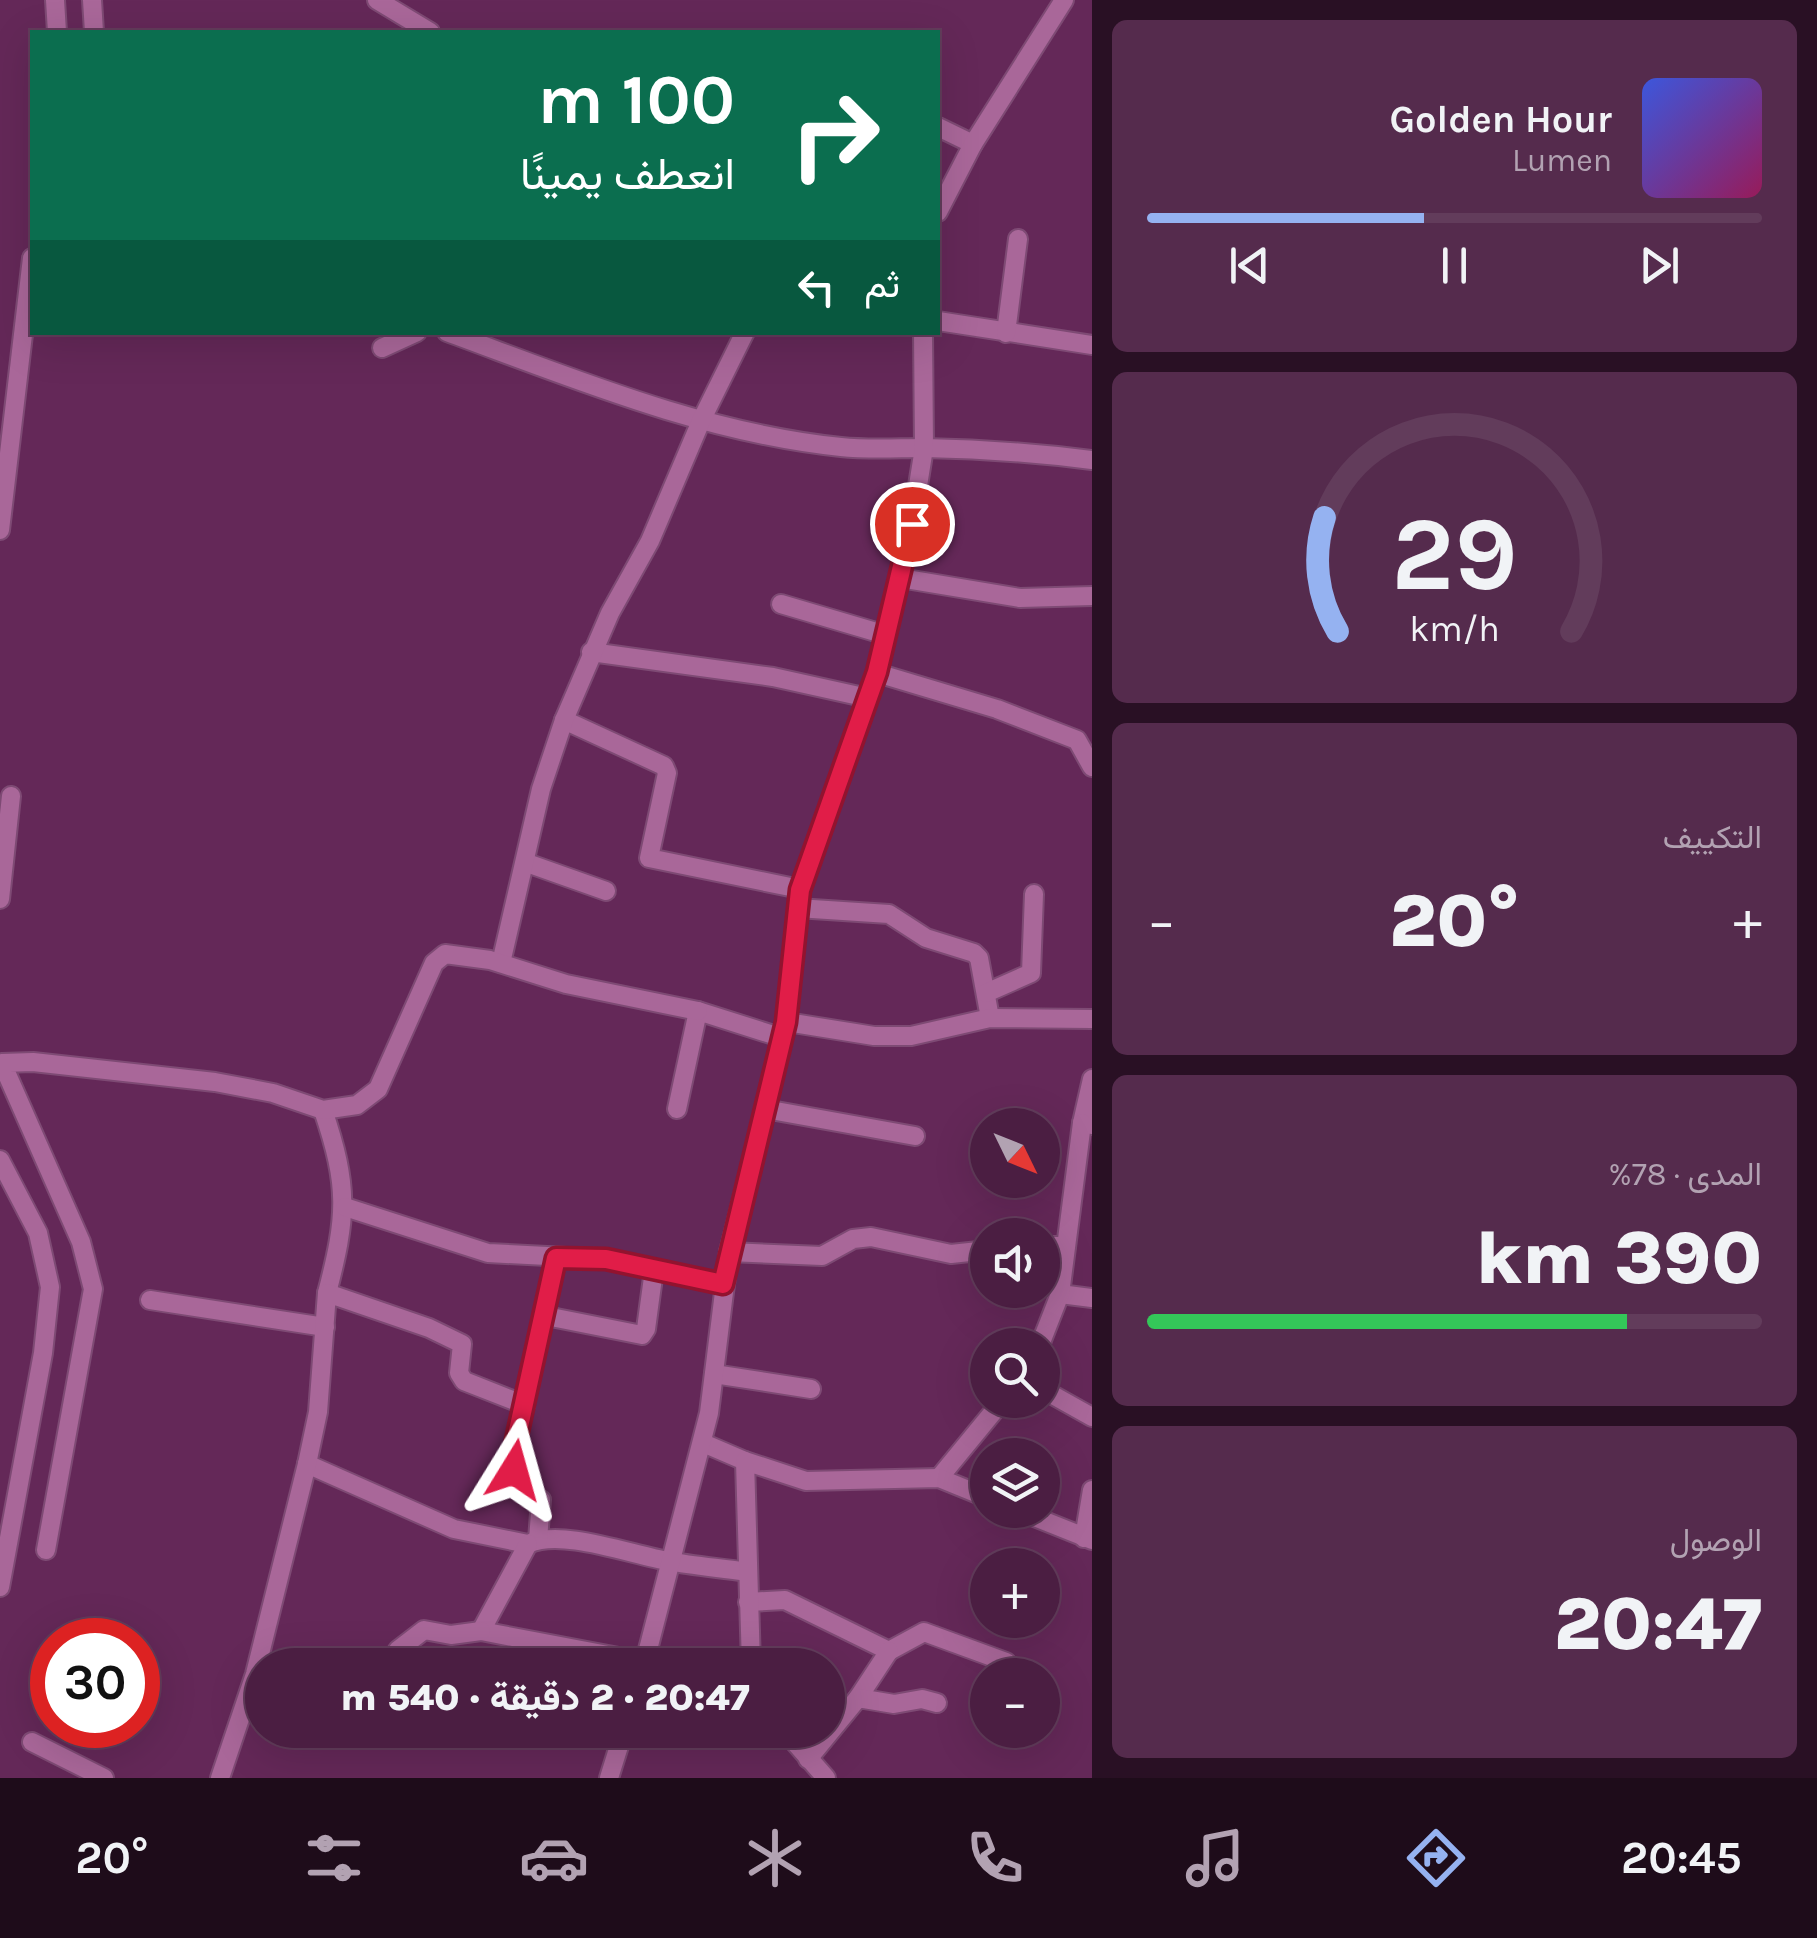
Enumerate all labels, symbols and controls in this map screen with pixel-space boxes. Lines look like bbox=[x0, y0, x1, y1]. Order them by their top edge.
text: 100 m bbox=[537, 59, 735, 141]
icon: right bbox=[770, 70, 900, 200]
text: Golden Hour bbox=[1389, 97, 1612, 142]
text: Lumen bbox=[1512, 142, 1612, 179]
text: انعطف يمينًا bbox=[520, 148, 735, 200]
icon: previous bbox=[1222, 238, 1277, 293]
icon: pause bbox=[1427, 238, 1482, 293]
icon: next bbox=[1632, 238, 1687, 293]
icon: left bbox=[789, 260, 844, 315]
text: ثم bbox=[864, 262, 900, 307]
pin bbox=[870, 482, 955, 567]
text: 29 bbox=[1391, 494, 1518, 615]
icon: arrive bbox=[885, 497, 940, 552]
text: km/h bbox=[1409, 608, 1500, 650]
text: التكييف bbox=[1663, 819, 1762, 856]
text: 20° bbox=[1389, 877, 1520, 965]
text: − bbox=[1147, 889, 1176, 953]
text: + bbox=[1733, 889, 1762, 953]
north arrow bbox=[970, 1108, 1060, 1198]
map controls bbox=[970, 1108, 1060, 1748]
text: المدى · 78% bbox=[1609, 1156, 1762, 1193]
text: 390 km bbox=[1475, 1214, 1762, 1302]
button: sound bbox=[970, 1218, 1060, 1308]
button: search bbox=[970, 1328, 1060, 1418]
position arrow bbox=[462, 1418, 566, 1522]
button: layers bbox=[970, 1438, 1060, 1528]
text: الوصول bbox=[1670, 1522, 1762, 1559]
button: + bbox=[970, 1548, 1060, 1638]
text: 20:47 bbox=[1554, 1580, 1762, 1668]
speed limit sign: 30 bbox=[30, 1618, 160, 1748]
button: − bbox=[970, 1658, 1060, 1748]
text: 20:47 · 2 دقيقة · 540 m bbox=[340, 1675, 750, 1720]
icon: filters bbox=[299, 1823, 369, 1893]
icon: car bbox=[519, 1823, 589, 1893]
icon: climate bbox=[740, 1823, 810, 1893]
icon: phone bbox=[960, 1823, 1030, 1893]
icon: music bbox=[1180, 1823, 1250, 1893]
icon: directions bbox=[1401, 1823, 1471, 1893]
text: 20° bbox=[75, 1832, 148, 1884]
text: 20:45 bbox=[1621, 1832, 1742, 1884]

